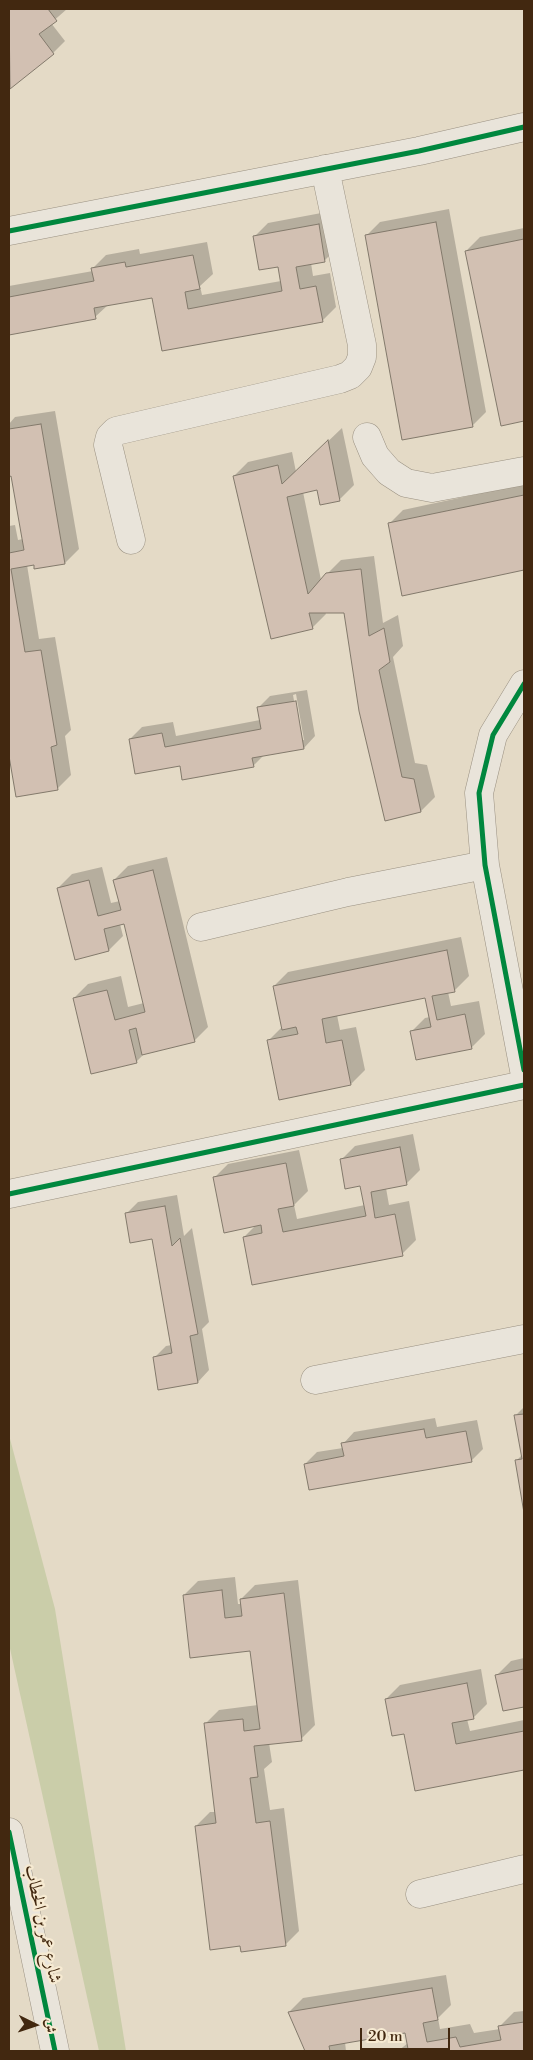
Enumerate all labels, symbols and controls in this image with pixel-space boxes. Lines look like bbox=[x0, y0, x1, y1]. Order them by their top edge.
street label: شارع عمر بن الخطاب bbox=[19, 1863, 65, 1985]
north arrow bbox=[10, 2000, 60, 2050]
text: ش bbox=[41, 2018, 59, 2034]
scale bar bbox=[363, 2018, 453, 2050]
text: 20 m bbox=[368, 2027, 403, 2046]

